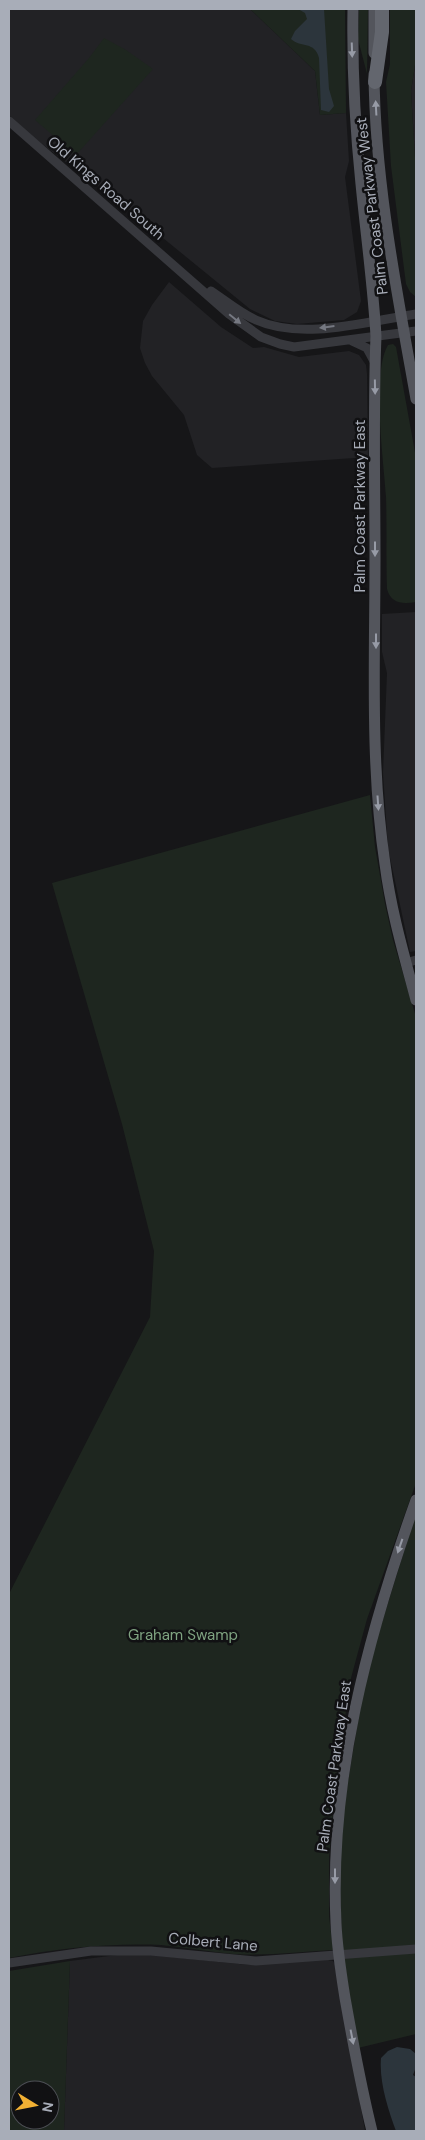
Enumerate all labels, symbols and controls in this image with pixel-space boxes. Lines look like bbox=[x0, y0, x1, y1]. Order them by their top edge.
one-way arrow bbox=[349, 42, 357, 58]
one-way arrow bbox=[372, 100, 380, 116]
street label: Palm Coast Parkway West bbox=[351, 116, 393, 296]
street label: Old Kings Road South bbox=[43, 132, 169, 244]
one-way arrow bbox=[229, 313, 241, 324]
one-way arrow bbox=[318, 323, 334, 331]
one-way arrow bbox=[371, 379, 379, 395]
street label: Palm Coast Parkway East bbox=[350, 419, 370, 592]
one-way arrow bbox=[371, 541, 379, 557]
one-way arrow bbox=[372, 633, 380, 649]
one-way arrow bbox=[375, 795, 383, 811]
one-way arrow bbox=[396, 1538, 403, 1553]
park label: Graham Swamp bbox=[128, 1625, 238, 1645]
street label: Palm Coast Parkway East bbox=[312, 1679, 356, 1853]
one-way arrow bbox=[331, 1868, 339, 1884]
street label: Colbert Lane bbox=[168, 1928, 258, 1956]
one-way arrow bbox=[348, 2029, 356, 2045]
north arrow bbox=[10, 2080, 60, 2130]
text: N bbox=[38, 2101, 58, 2114]

